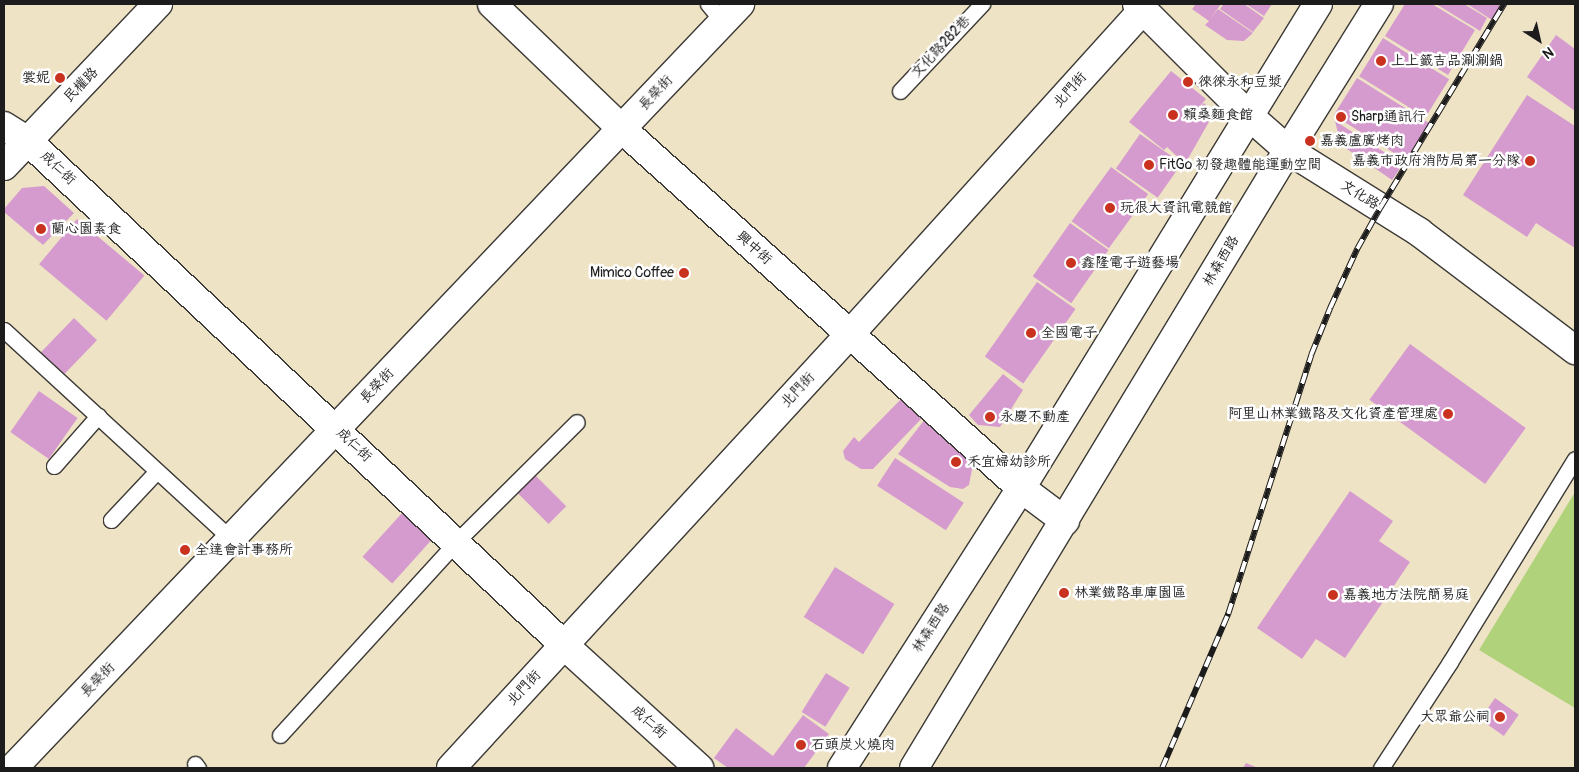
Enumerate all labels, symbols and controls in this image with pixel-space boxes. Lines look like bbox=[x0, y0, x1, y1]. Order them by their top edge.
street label: 文化路282巷 bbox=[908, 12, 974, 82]
north arrow bbox=[1514, 15, 1564, 65]
text: N bbox=[1539, 43, 1557, 62]
place label: 上上籤吉品涮涮鍋 bbox=[1391, 53, 1503, 69]
marker: 上上籤吉品涮涮鍋 bbox=[1375, 55, 1387, 67]
street label: 民權路 bbox=[60, 64, 102, 106]
street label: 北門街 bbox=[1050, 69, 1090, 111]
place label: 裳妮 bbox=[22, 70, 50, 86]
marker: 裳妮 bbox=[54, 72, 66, 84]
street label: 長榮街 bbox=[636, 72, 676, 114]
place label: 徠徠永和豆漿 bbox=[1198, 74, 1282, 90]
marker: 徠徠永和豆漿 bbox=[1182, 76, 1194, 88]
place label: 賴桑麵食館 bbox=[1183, 107, 1253, 123]
marker: 賴桑麵食館 bbox=[1167, 109, 1179, 121]
place label: Sharp通訊行 bbox=[1351, 109, 1426, 125]
marker: Sharp通訊行 bbox=[1335, 111, 1347, 123]
place label: 嘉義盧廣烤肉 bbox=[1320, 133, 1404, 149]
marker: 嘉義盧廣烤肉 bbox=[1304, 135, 1316, 147]
street label: 成仁街 bbox=[37, 148, 79, 188]
place label: 嘉義市政府消防局第一分隊 bbox=[1352, 153, 1520, 169]
marker: 嘉義市政府消防局第一分隊 bbox=[1524, 155, 1536, 167]
place label: FitGo 初發趣體能運動空間 bbox=[1159, 157, 1321, 173]
marker: FitGo 初發趣體能運動空間 bbox=[1143, 159, 1155, 171]
street label: 文化路 bbox=[1338, 177, 1382, 213]
place label: 玩很大資訊電競館 bbox=[1120, 200, 1232, 216]
marker: 玩很大資訊電競館 bbox=[1104, 202, 1116, 214]
place label: 蘭心園素食 bbox=[51, 221, 121, 237]
marker: 蘭心園素食 bbox=[35, 223, 47, 235]
street label: 興中街 bbox=[733, 228, 775, 268]
street label: 林森西路 bbox=[1199, 233, 1243, 289]
place label: 鑫隆電子遊藝場 bbox=[1081, 255, 1179, 271]
marker: 鑫隆電子遊藝場 bbox=[1065, 257, 1077, 269]
place label: Mimico Coffee bbox=[590, 265, 674, 281]
marker: Mimico Coffee bbox=[678, 267, 690, 279]
place label: 全國電子 bbox=[1041, 325, 1097, 341]
marker: 全國電子 bbox=[1025, 327, 1037, 339]
street label: 長榮街 bbox=[357, 365, 397, 407]
street label: 北門街 bbox=[778, 369, 818, 411]
place label: 阿里山林業鐵路及文化資產管理處 bbox=[1228, 406, 1438, 422]
marker: 阿里山林業鐵路及文化資產管理處 bbox=[1442, 408, 1454, 420]
place label: 永慶不動產 bbox=[1000, 409, 1070, 425]
marker: 永慶不動產 bbox=[984, 411, 996, 423]
street label: 成仁街 bbox=[333, 425, 375, 465]
place label: 禾宜婦幼診所 bbox=[967, 454, 1051, 470]
marker: 禾宜婦幼診所 bbox=[949, 455, 963, 469]
place label: 全達會計事務所 bbox=[195, 542, 293, 558]
marker: 全達會計事務所 bbox=[179, 544, 191, 556]
place label: 林業鐵路車庫園區 bbox=[1074, 585, 1186, 601]
marker: 林業鐵路車庫園區 bbox=[1058, 587, 1070, 599]
place label: 嘉義地方法院簡易庭 bbox=[1343, 587, 1469, 603]
marker: 嘉義地方法院簡易庭 bbox=[1327, 589, 1339, 601]
street label: 林森西路 bbox=[909, 600, 953, 656]
street label: 長榮街 bbox=[77, 659, 119, 701]
street label: 北門街 bbox=[504, 667, 544, 709]
street label: 成仁街 bbox=[628, 702, 670, 742]
place label: 大眾爺公祠 bbox=[1420, 709, 1490, 725]
marker: 大眾爺公祠 bbox=[1494, 711, 1506, 723]
place label: 石頭炭火燒肉 bbox=[811, 737, 895, 753]
marker: 石頭炭火燒肉 bbox=[795, 739, 807, 751]

